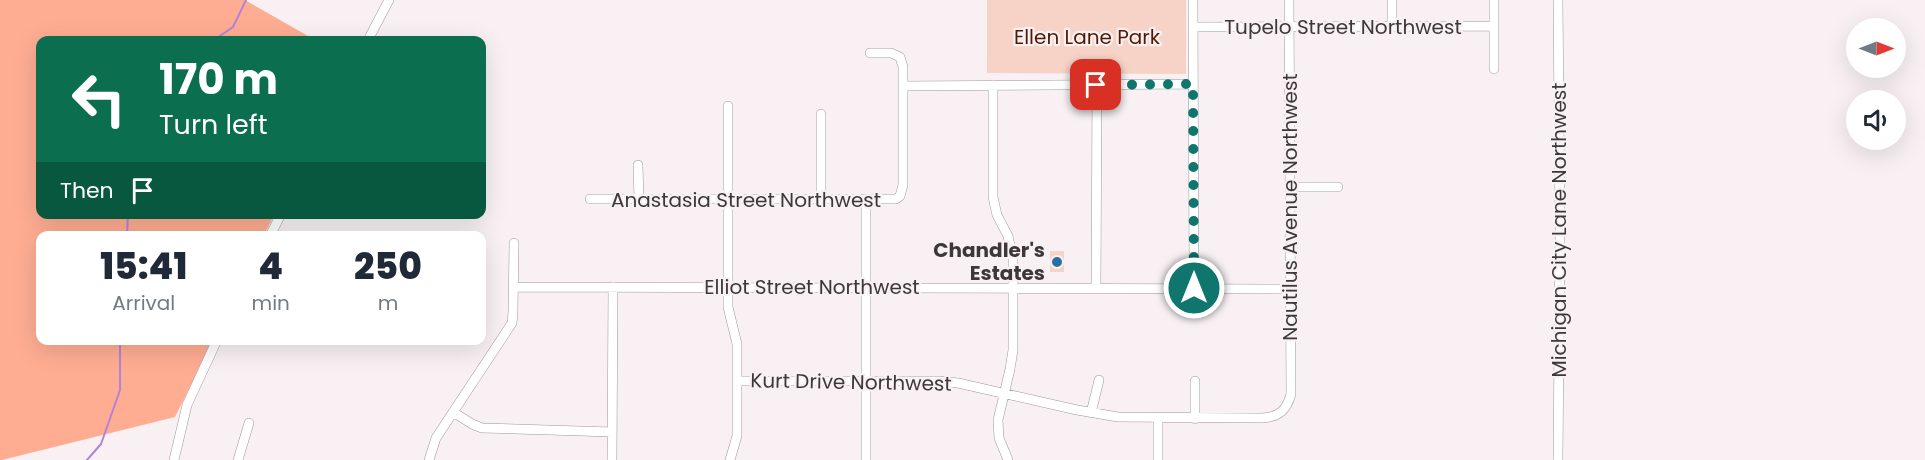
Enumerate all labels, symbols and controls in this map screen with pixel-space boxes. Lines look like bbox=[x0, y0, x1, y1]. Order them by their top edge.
street label: Tupelo Street Northwest bbox=[1224, 13, 1462, 41]
north arrow bbox=[1846, 18, 1906, 78]
map controls bbox=[1846, 18, 1906, 150]
park label: Ellen Lane Park bbox=[1014, 23, 1161, 51]
text: 170 m bbox=[159, 50, 278, 109]
pin bbox=[1070, 59, 1121, 110]
icon: left bbox=[60, 60, 138, 138]
icon: arrive bbox=[1079, 68, 1112, 101]
street label: Nautilus Avenue Northwest bbox=[1276, 73, 1304, 341]
street label: Michigan City Lane Northwest bbox=[1545, 82, 1573, 378]
button: sound bbox=[1846, 90, 1906, 150]
text: Turn left bbox=[159, 106, 268, 143]
icon: arrive bbox=[126, 174, 159, 207]
text: Then bbox=[60, 175, 114, 206]
street label: Anastasia Street Northwest bbox=[611, 186, 881, 214]
place label: Chandler's Estates bbox=[933, 236, 1045, 287]
text: 15:41 bbox=[100, 241, 187, 292]
text: 4 bbox=[258, 241, 283, 292]
text: 250 bbox=[354, 241, 422, 292]
marker: Chandler's Estates bbox=[1050, 255, 1064, 269]
position arrow bbox=[1162, 256, 1226, 320]
street label: Elliot Street Northwest bbox=[704, 273, 920, 301]
text: Arrival bbox=[112, 289, 175, 317]
text: min bbox=[252, 289, 290, 317]
text: m bbox=[378, 289, 398, 317]
street label: Kurt Drive Northwest bbox=[750, 366, 952, 398]

